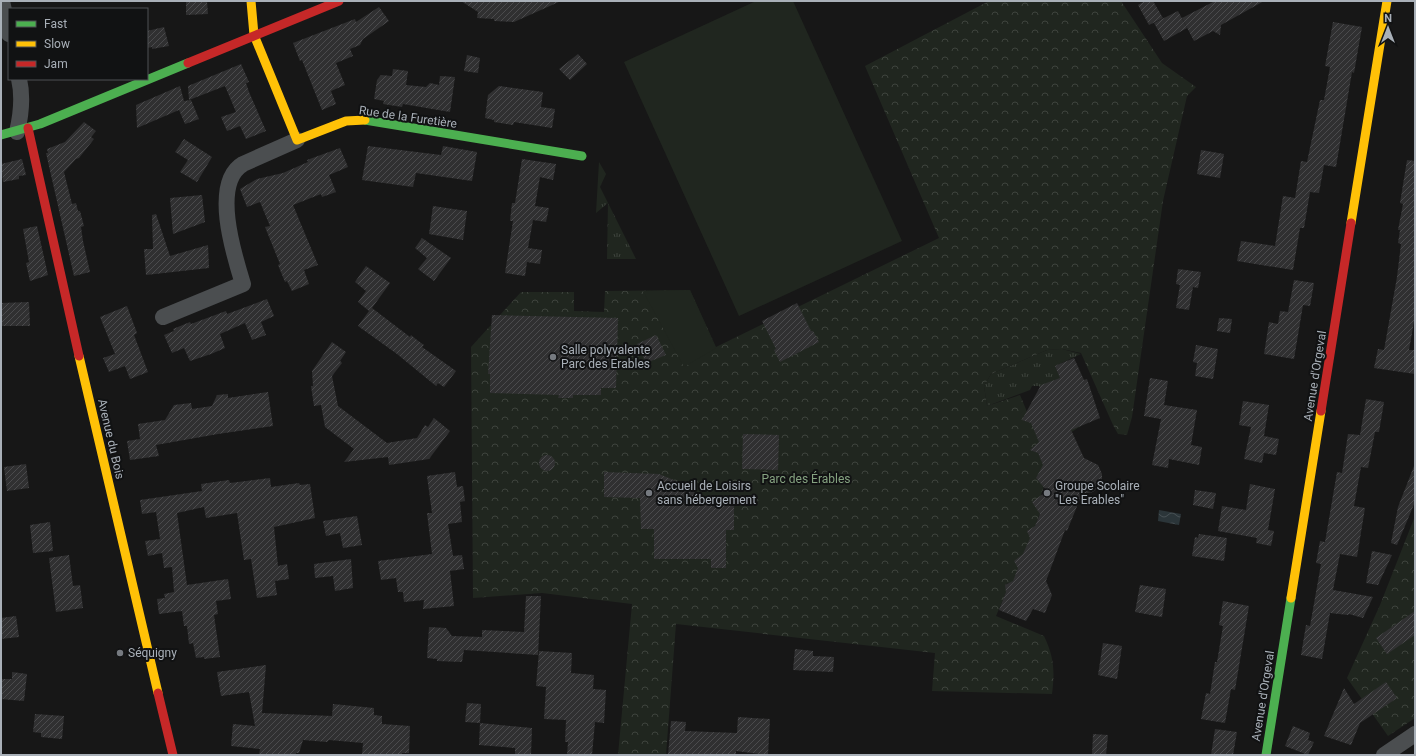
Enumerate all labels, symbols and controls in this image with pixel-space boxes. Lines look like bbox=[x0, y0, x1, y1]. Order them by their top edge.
legend bbox=[8, 8, 148, 80]
north arrow bbox=[1368, 8, 1408, 48]
text: N bbox=[1384, 12, 1392, 25]
text: Fast bbox=[44, 17, 67, 31]
text: Slow bbox=[44, 37, 70, 51]
text: Jam bbox=[44, 57, 68, 71]
street label: Rue de la Furetière bbox=[358, 103, 458, 131]
street label: Avenue d'Orgeval bbox=[1301, 330, 1329, 422]
place label: Salle polyvalente Parc des Erables bbox=[561, 343, 650, 371]
marker: Salle polyvalente Parc des Erables bbox=[548, 352, 558, 362]
street label: Avenue du Bois bbox=[95, 397, 127, 481]
park label: Parc des Érables bbox=[762, 471, 850, 486]
place label: Accueil de Loisirs sans hébergement bbox=[657, 479, 756, 507]
place label: Groupe Scolaire "Les Erables" bbox=[1055, 479, 1140, 507]
marker: Accueil de Loisirs sans hébergement bbox=[644, 488, 654, 498]
marker: Groupe Scolaire "Les Erables" bbox=[1042, 488, 1052, 498]
place label: Séquigny bbox=[128, 646, 177, 660]
marker: Séquigny bbox=[115, 648, 125, 658]
street label: Avenue d'Orgeval bbox=[1249, 650, 1277, 742]

